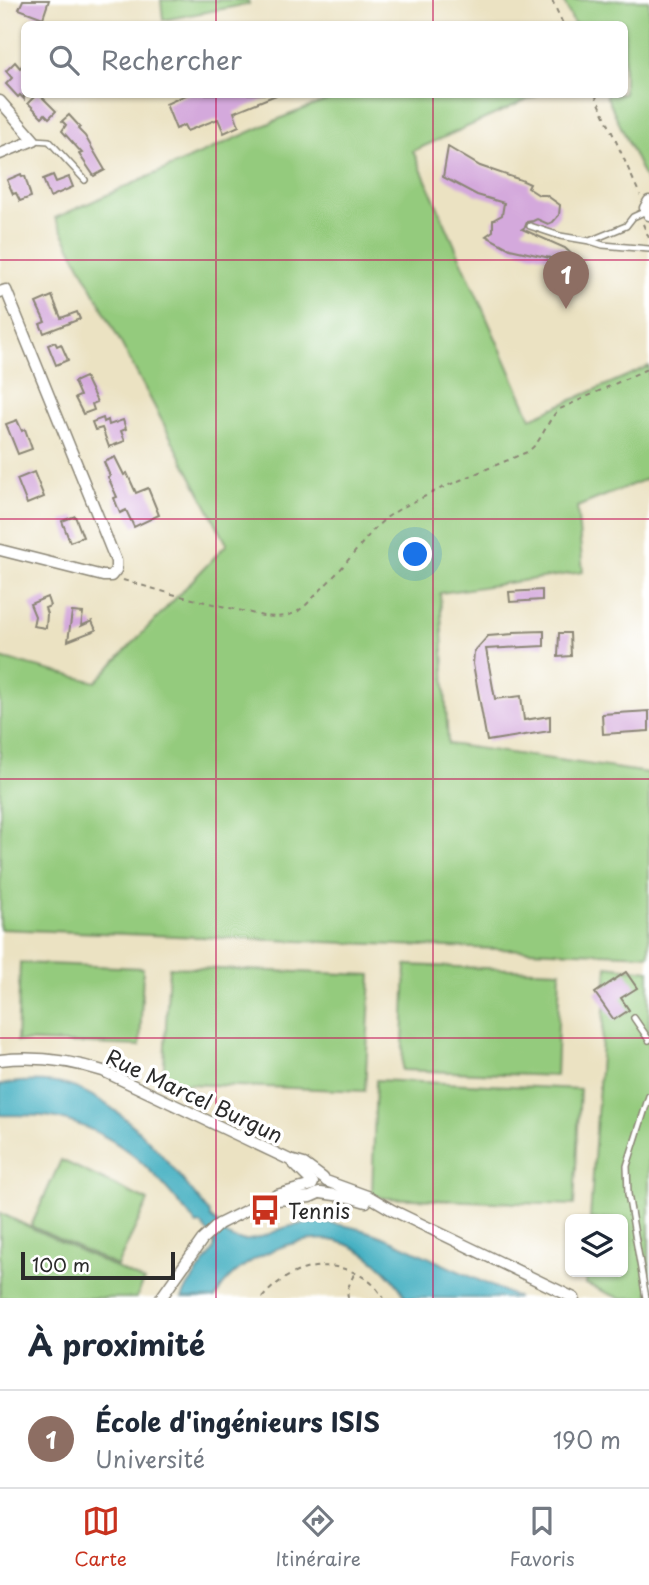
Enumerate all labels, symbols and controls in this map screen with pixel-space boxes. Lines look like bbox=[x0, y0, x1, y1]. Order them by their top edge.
search box bbox=[21, 21, 628, 98]
text: Rechercher bbox=[101, 40, 242, 79]
icon: search bbox=[45, 41, 83, 79]
pin: 1 bbox=[543, 251, 589, 309]
your location bbox=[398, 537, 432, 571]
street label: Rue Marcel Burgun bbox=[101, 1040, 289, 1150]
bus stop icon: Tennis bbox=[248, 1193, 282, 1227]
place label: Tennis bbox=[288, 1194, 350, 1226]
map controls bbox=[565, 1214, 628, 1277]
button: layers bbox=[565, 1214, 628, 1277]
scale bar bbox=[21, 1249, 175, 1281]
text: 100 m bbox=[32, 1250, 90, 1278]
text: À proximité bbox=[28, 1321, 205, 1366]
text: École d'ingénieurs ISIS bbox=[95, 1402, 380, 1441]
text: 1 bbox=[46, 1422, 57, 1457]
text: 190 m bbox=[553, 1422, 621, 1457]
text: Université bbox=[95, 1441, 205, 1476]
tab: Carte bbox=[74, 1502, 127, 1572]
tab: Itinéraire bbox=[276, 1502, 361, 1572]
tab: Favoris bbox=[509, 1502, 575, 1572]

